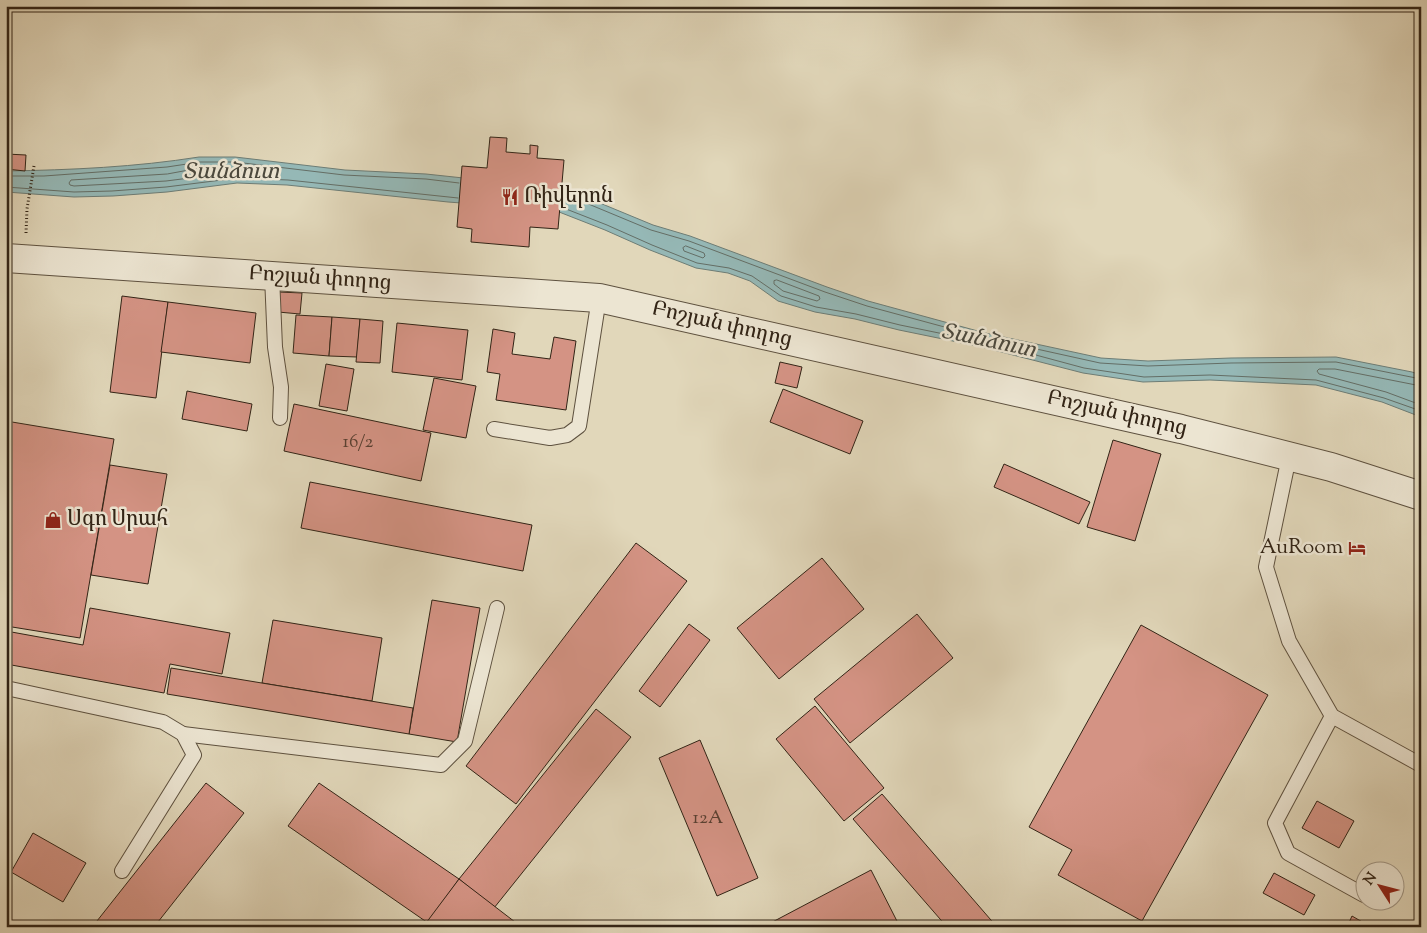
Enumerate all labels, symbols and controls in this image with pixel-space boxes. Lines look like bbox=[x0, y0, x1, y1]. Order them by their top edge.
water label: Տանձուտ bbox=[183, 157, 280, 189]
place label: Ռիվերոն bbox=[524, 182, 613, 212]
restaurant icon: Ռիվերոն bbox=[500, 187, 520, 207]
street label: Բոշյան փողոց bbox=[248, 259, 392, 299]
street label: Բոշյան փողոց bbox=[649, 294, 795, 356]
water label: Տանձուտ bbox=[938, 316, 1039, 368]
street label: Բոշյան փողոց bbox=[1044, 383, 1190, 445]
house number: 16/2 bbox=[343, 429, 374, 456]
place label: Սգո Սրահ bbox=[67, 505, 168, 535]
shop icon: Սգո Սրահ bbox=[43, 510, 63, 530]
place label: AuRoom bbox=[1260, 533, 1343, 563]
hotel icon: AuRoom bbox=[1347, 538, 1367, 558]
house number: 12A bbox=[693, 805, 724, 832]
north arrow bbox=[1354, 860, 1404, 910]
text: N bbox=[1360, 869, 1382, 890]

